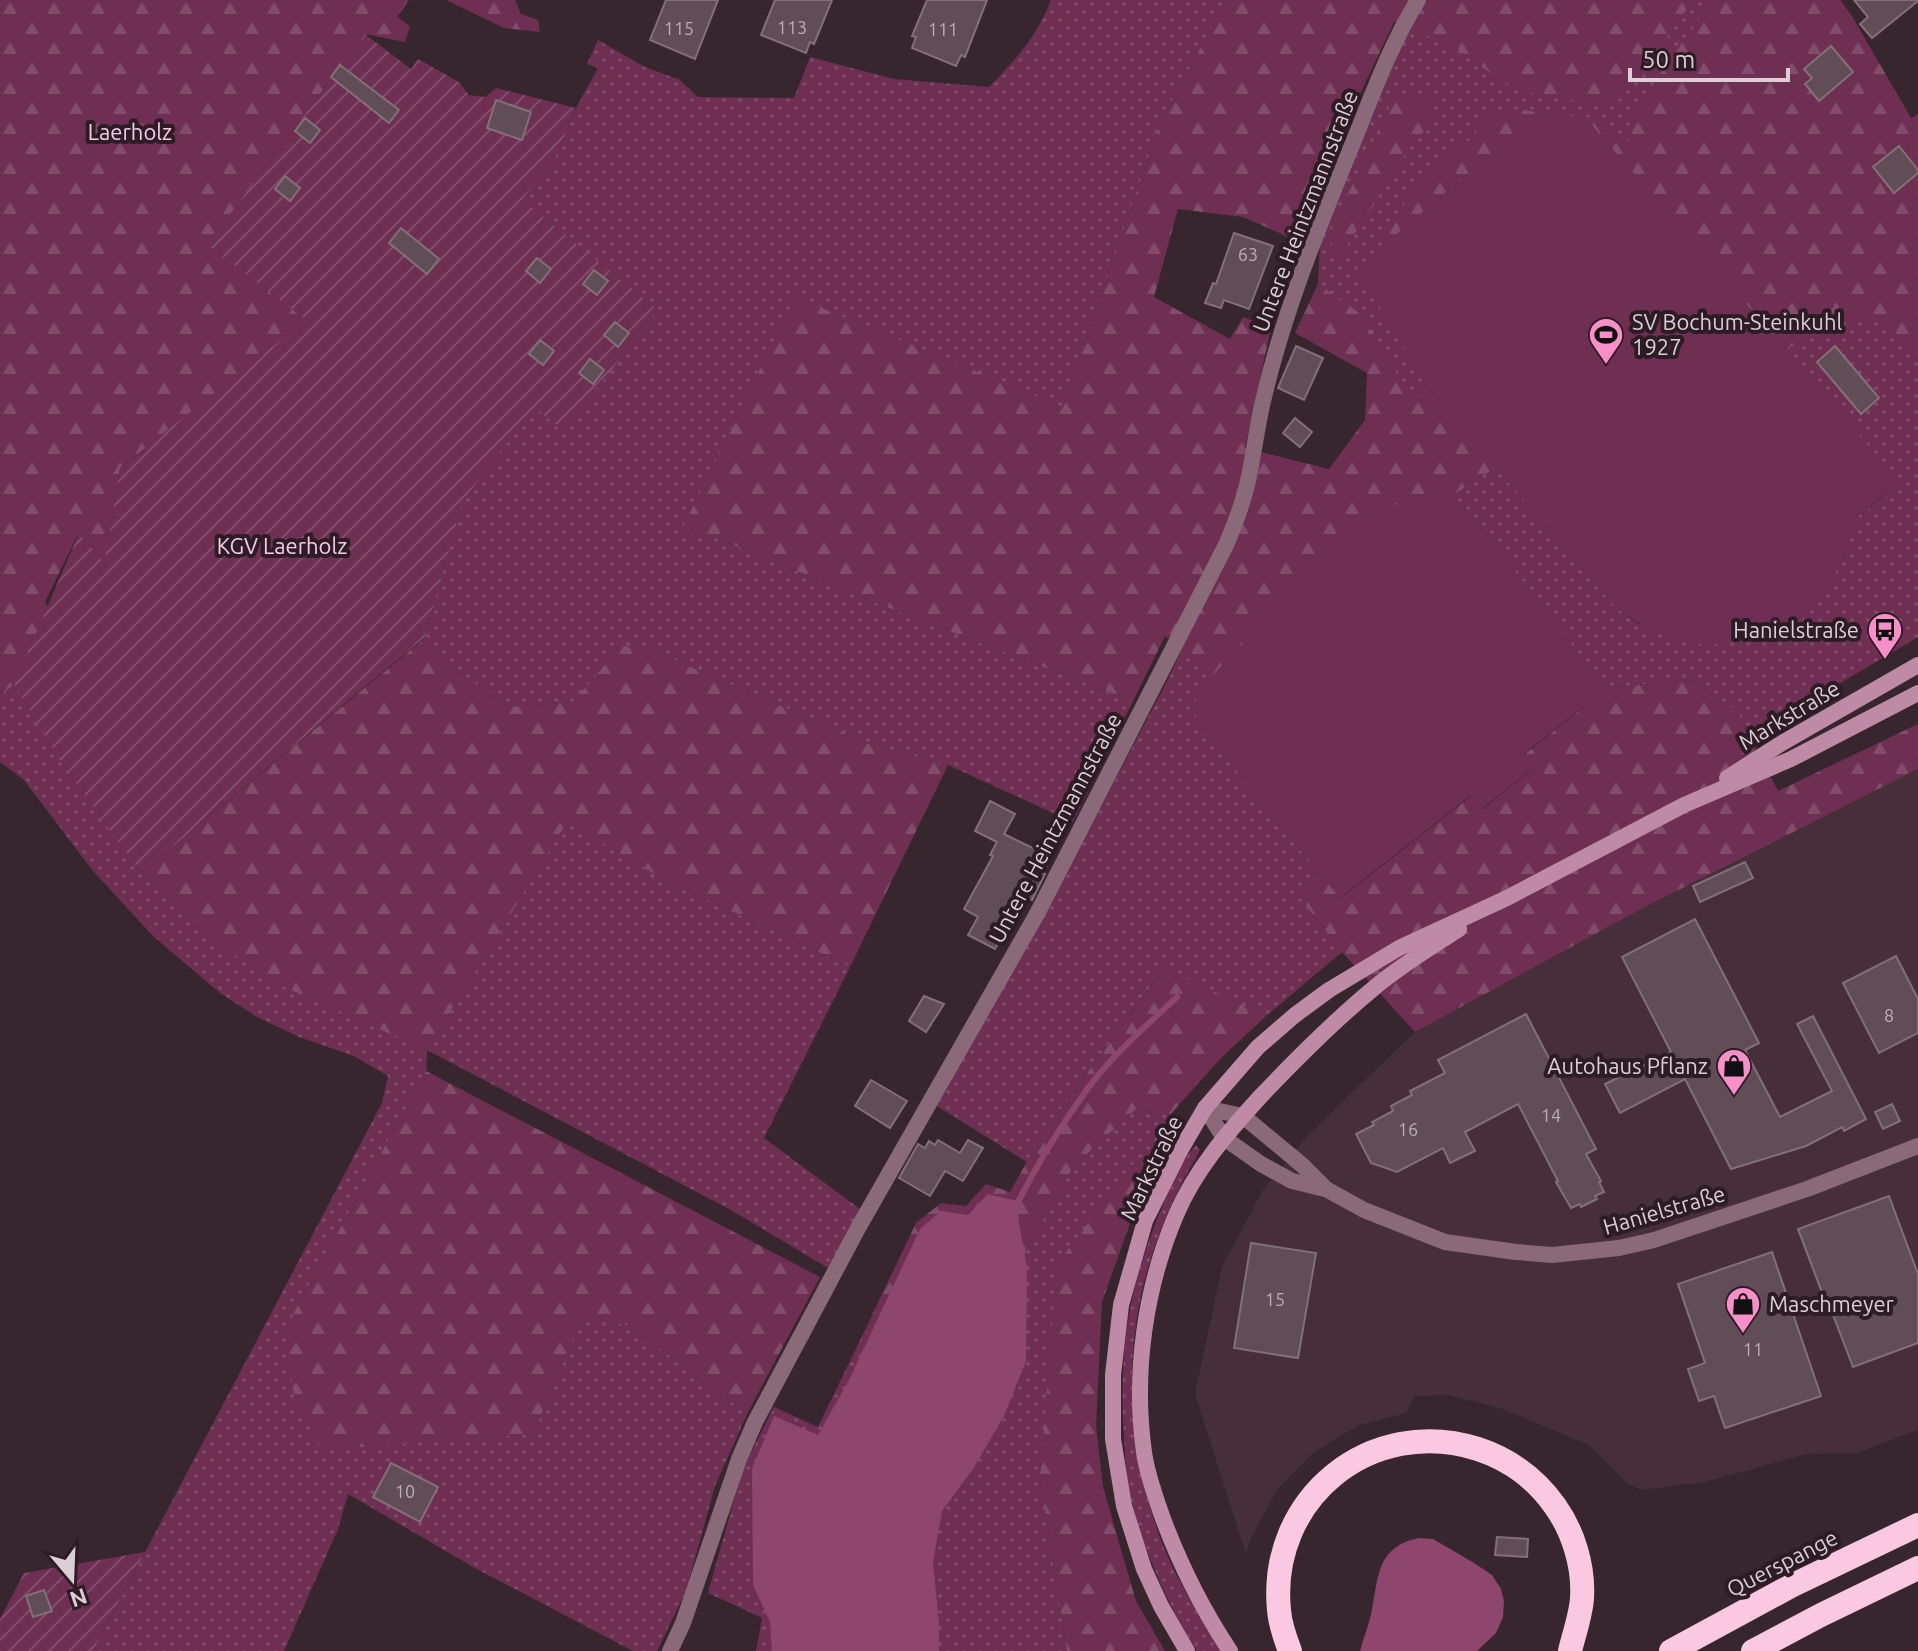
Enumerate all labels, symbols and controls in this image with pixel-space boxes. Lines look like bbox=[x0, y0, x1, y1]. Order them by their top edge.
house number: 113 bbox=[777, 17, 807, 37]
house number: 115 bbox=[664, 18, 694, 38]
house number: 111 bbox=[928, 19, 958, 39]
scale bar bbox=[1630, 32, 1788, 82]
text: 50 m bbox=[1642, 46, 1695, 73]
street label: Untere Heintzmannstraße bbox=[1247, 87, 1362, 335]
park label: Laerholz bbox=[88, 119, 172, 144]
house number: 63 bbox=[1238, 244, 1258, 264]
place label: SV Bochum-Steinkuhl 1927 bbox=[1632, 309, 1842, 359]
sports icon: SV Bochum-Steinkuhl 1927 bbox=[1587, 316, 1625, 366]
park label: KGV Laerholz bbox=[217, 533, 347, 558]
bus stop icon: Hanielstraße bbox=[1866, 611, 1904, 661]
place label: Hanielstraße bbox=[1733, 617, 1859, 642]
street label: Markstraße bbox=[1734, 675, 1844, 754]
street label: Untere Heintzmannstraße bbox=[983, 709, 1126, 947]
house number: 8 bbox=[1884, 1005, 1894, 1025]
shop icon: Autohaus Pflanz bbox=[1715, 1047, 1753, 1097]
place label: Autohaus Pflanz bbox=[1547, 1053, 1708, 1078]
house number: 14 bbox=[1541, 1105, 1561, 1125]
street label: Markstraße bbox=[1115, 1111, 1187, 1224]
house number: 16 bbox=[1398, 1119, 1418, 1139]
street label: Hanielstraße bbox=[1600, 1180, 1728, 1239]
shop icon: Maschmeyer bbox=[1724, 1285, 1762, 1335]
house number: 15 bbox=[1265, 1289, 1285, 1309]
place label: Maschmeyer bbox=[1769, 1291, 1895, 1316]
house number: 11 bbox=[1743, 1339, 1763, 1359]
house number: 10 bbox=[395, 1481, 415, 1501]
street label: Querspange bbox=[1722, 1524, 1841, 1601]
north arrow bbox=[32, 1539, 112, 1619]
text: N bbox=[67, 1584, 91, 1613]

